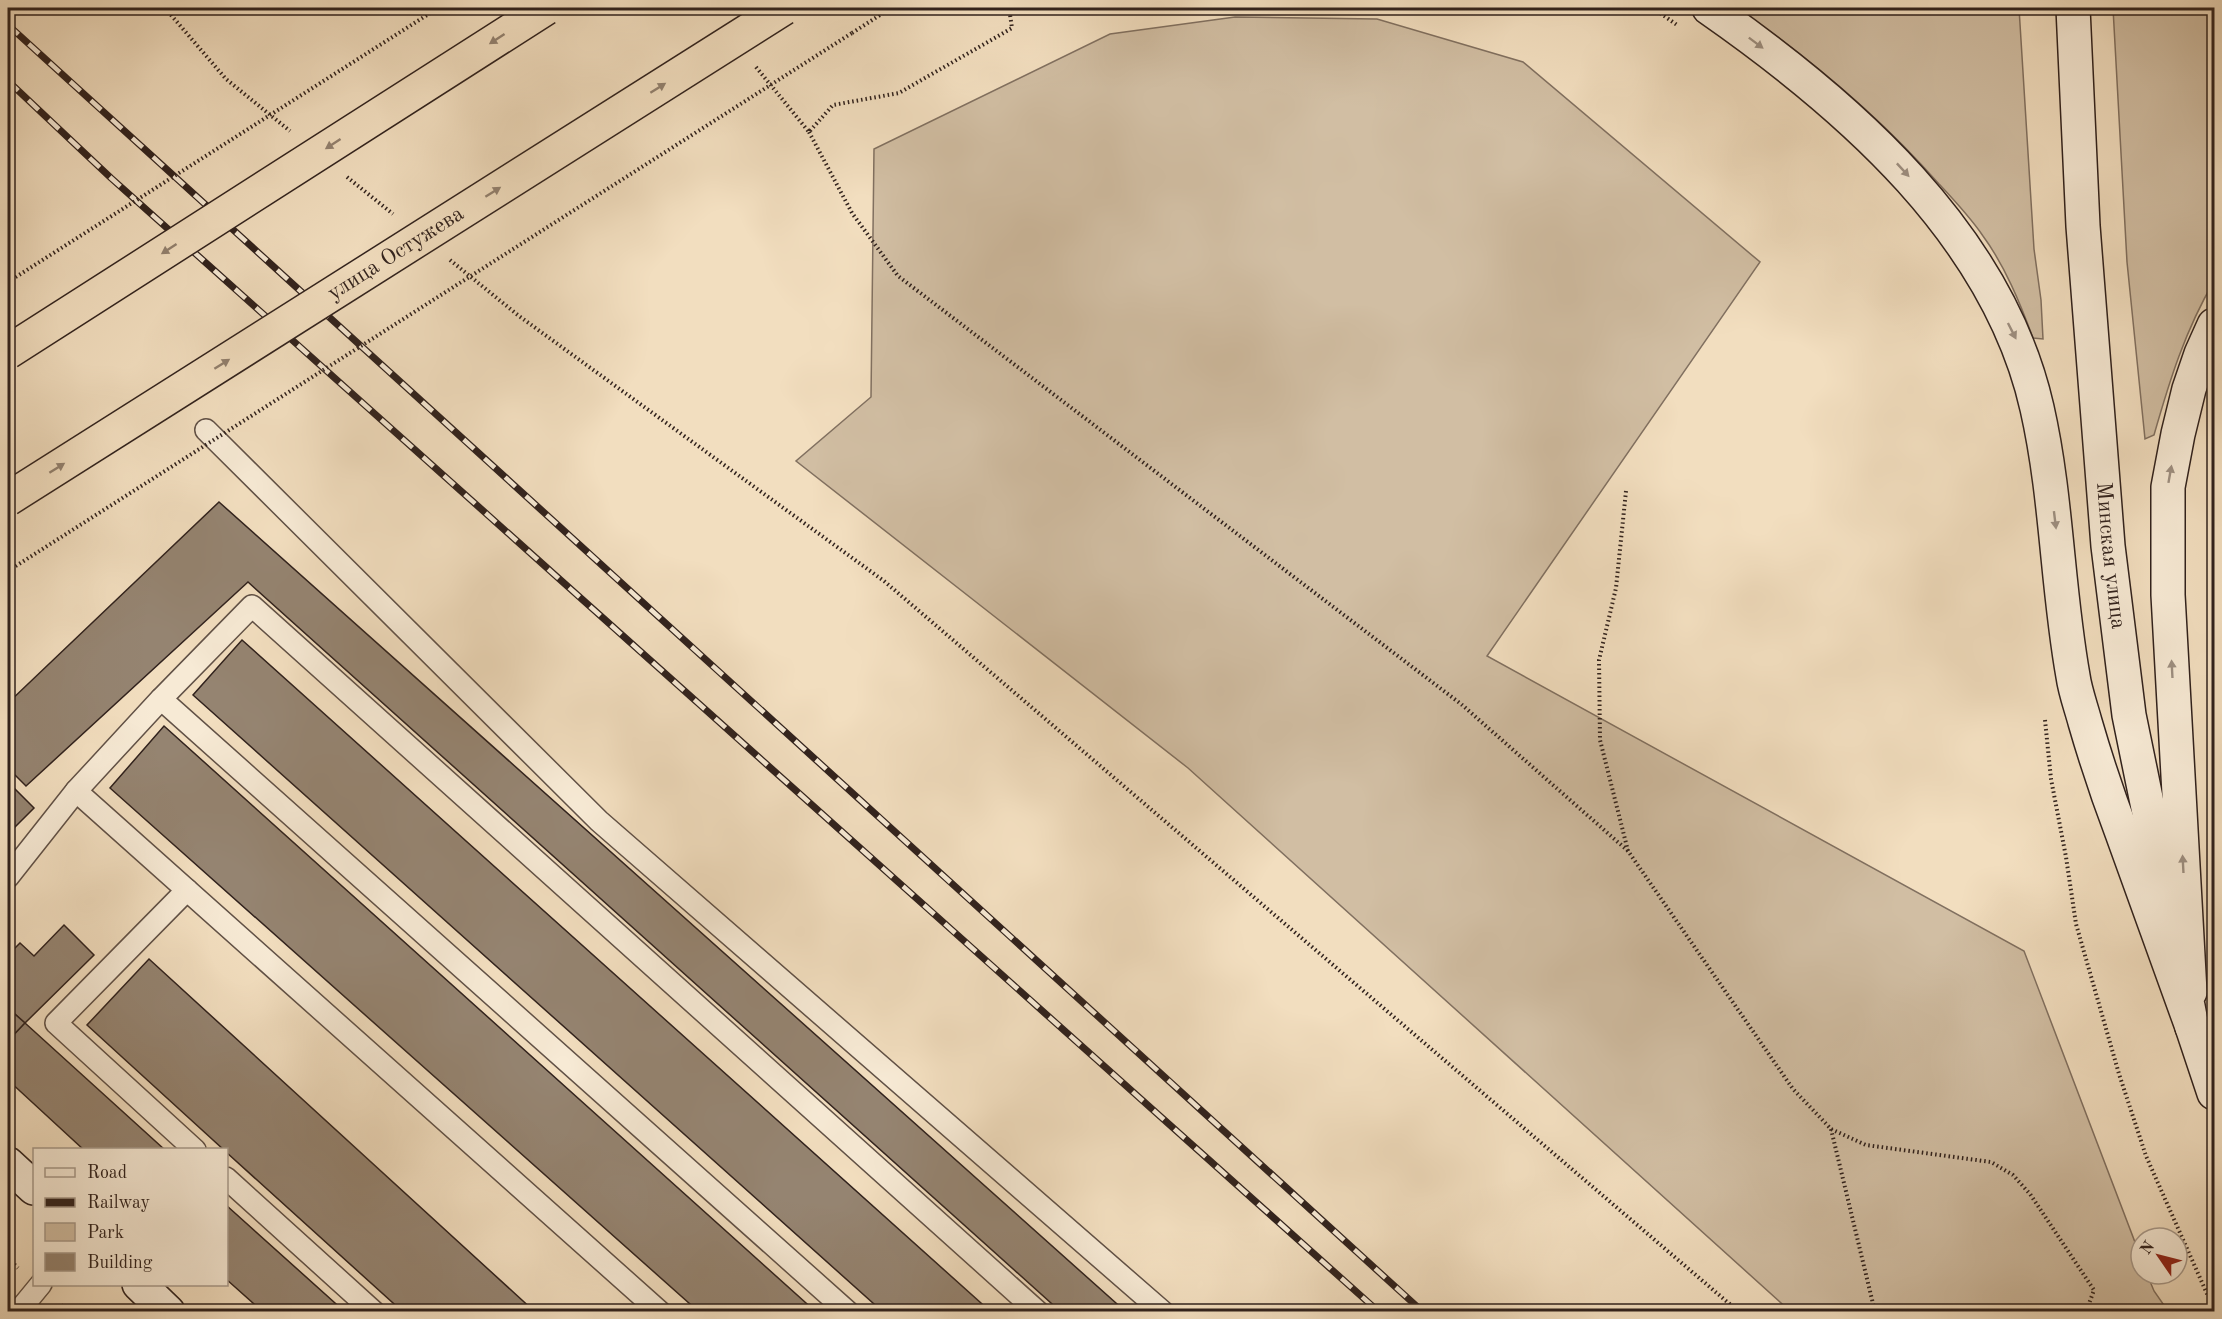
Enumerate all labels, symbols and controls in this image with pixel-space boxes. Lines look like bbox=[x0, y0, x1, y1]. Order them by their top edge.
one-way arrow bbox=[489, 33, 505, 44]
one-way arrow bbox=[1748, 36, 1763, 48]
one-way arrow bbox=[650, 82, 666, 93]
one-way arrow bbox=[325, 139, 341, 150]
one-way arrow bbox=[1896, 163, 1910, 178]
one-way arrow bbox=[485, 186, 501, 197]
street label: улица Остужева bbox=[324, 202, 468, 305]
one-way arrow bbox=[160, 244, 177, 255]
one-way arrow bbox=[2007, 323, 2017, 340]
one-way arrow bbox=[214, 358, 230, 369]
one-way arrow bbox=[49, 463, 65, 474]
one-way arrow bbox=[2166, 465, 2175, 484]
street label: Минская улица bbox=[2092, 481, 2129, 631]
one-way arrow bbox=[2050, 511, 2060, 530]
one-way arrow bbox=[2168, 659, 2177, 678]
one-way arrow bbox=[2179, 854, 2188, 873]
legend bbox=[33, 1148, 228, 1286]
text: Road bbox=[87, 1164, 127, 1182]
text: Railway bbox=[87, 1194, 150, 1212]
text: Park bbox=[87, 1224, 124, 1242]
north arrow bbox=[2129, 1226, 2189, 1286]
text: N bbox=[2138, 1238, 2159, 1258]
text: Building bbox=[87, 1254, 153, 1272]

